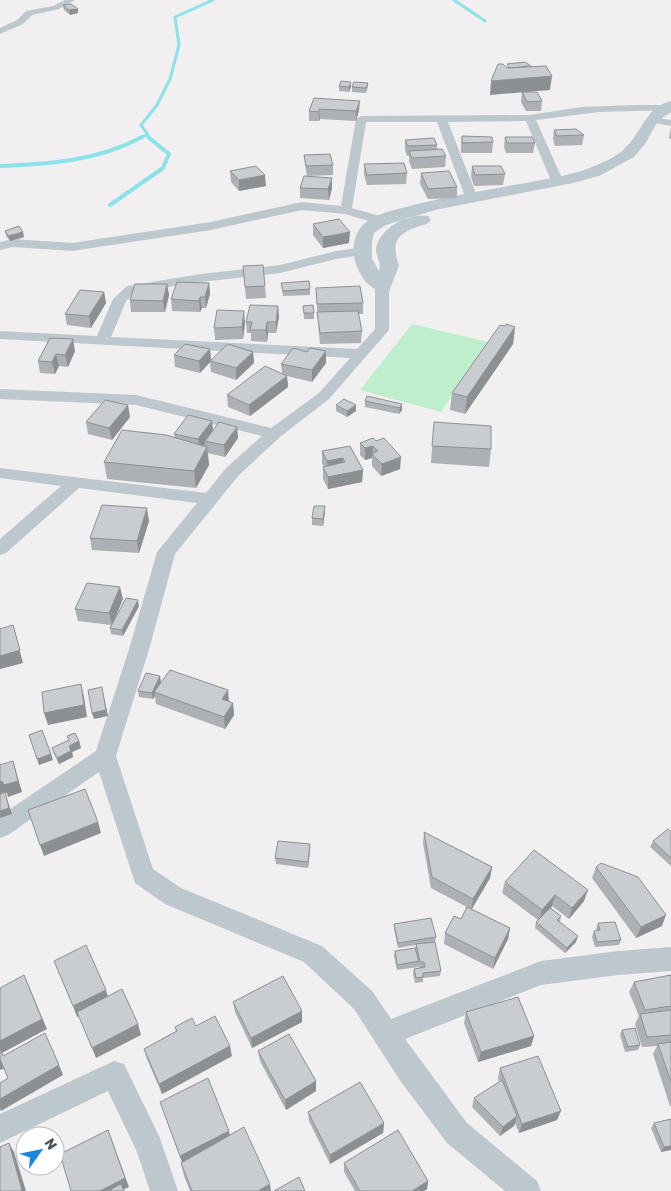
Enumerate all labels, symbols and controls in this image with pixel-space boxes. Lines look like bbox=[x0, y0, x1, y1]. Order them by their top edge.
north arrow bbox=[15, 1126, 65, 1176]
text: N bbox=[41, 1135, 60, 1153]

